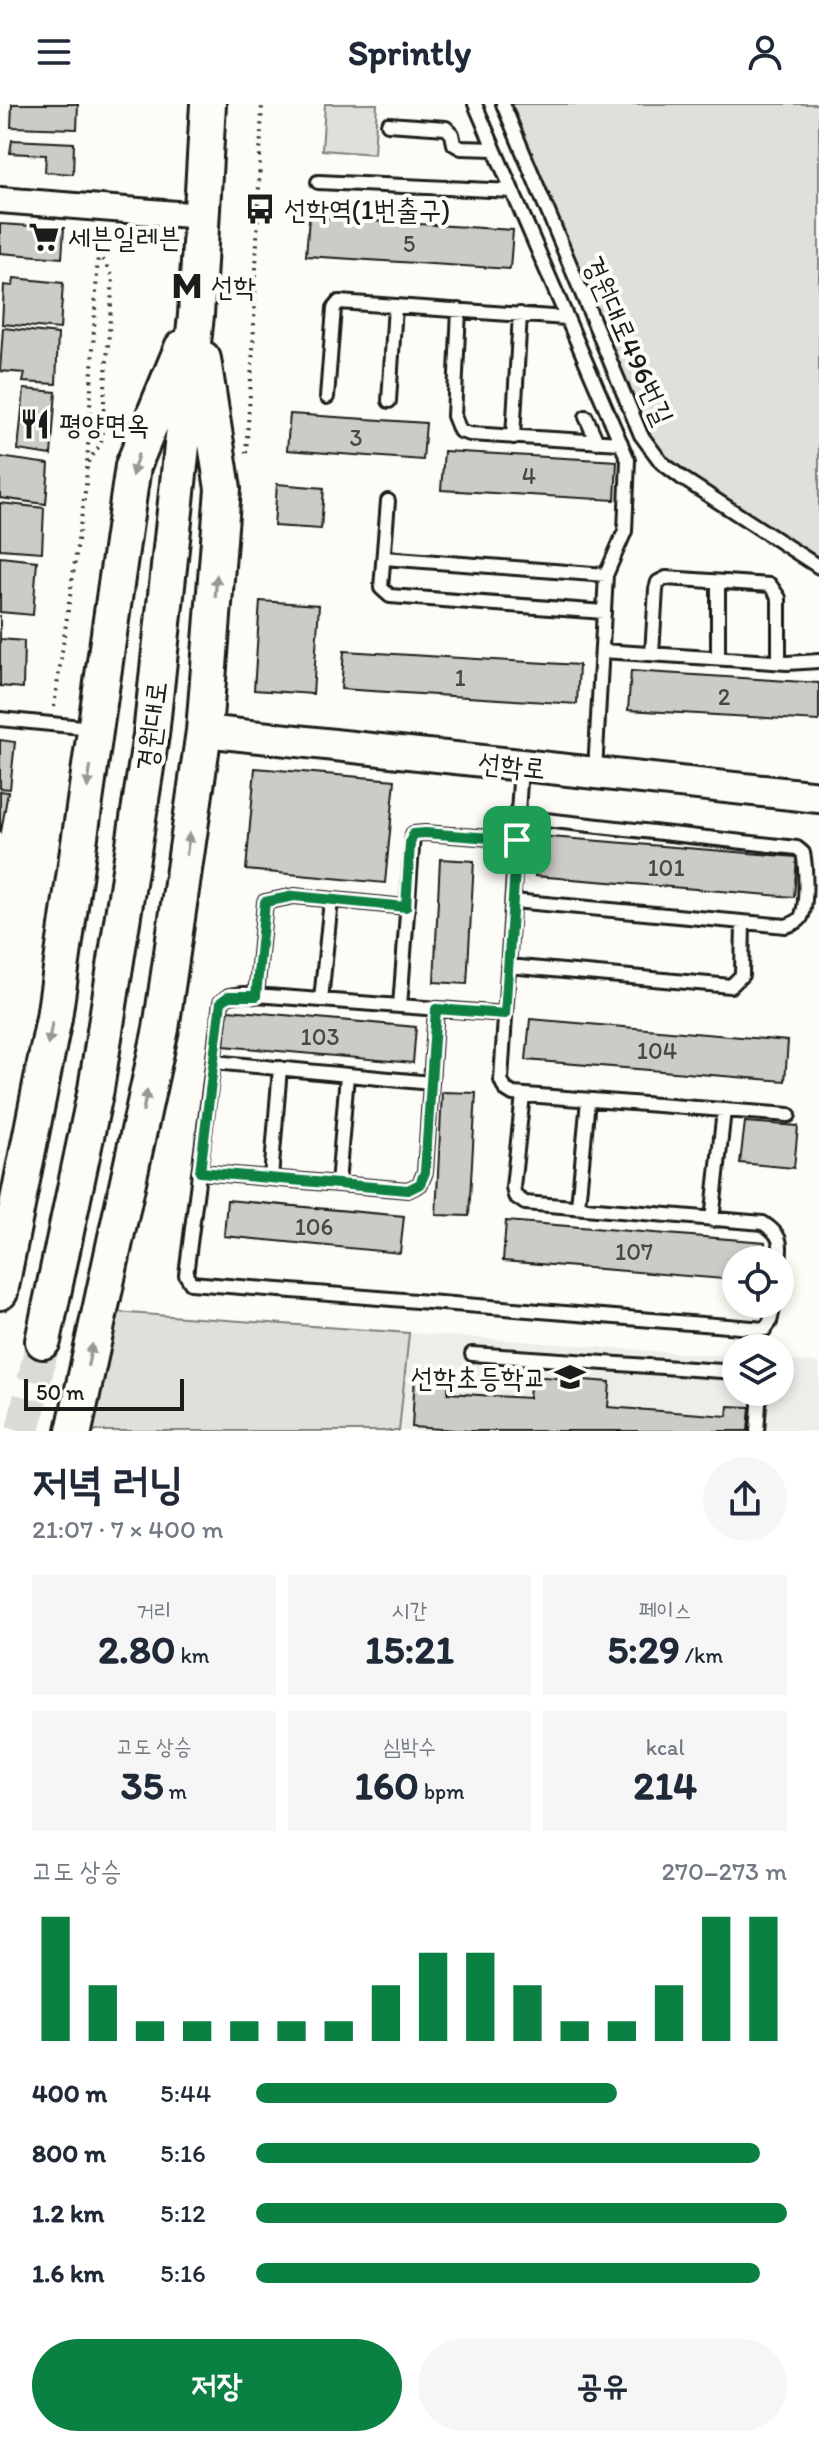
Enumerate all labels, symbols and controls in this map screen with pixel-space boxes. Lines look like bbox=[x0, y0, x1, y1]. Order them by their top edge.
icon: menu bbox=[32, 30, 76, 74]
icon: person bbox=[743, 30, 787, 74]
text: Sprintly bbox=[348, 31, 471, 74]
bus stop icon: 선학역(1번출구) bbox=[243, 192, 277, 226]
place label: 선학역(1번출구) bbox=[284, 192, 450, 226]
supermarket icon: 세븐일레븐 bbox=[27, 220, 61, 254]
place label: 세븐일레븐 bbox=[68, 220, 181, 254]
house number: 5 bbox=[403, 229, 415, 258]
street label: 경원대로496번길 bbox=[577, 250, 681, 430]
metro station icon: 선학 bbox=[170, 269, 204, 303]
place label: 선학 bbox=[211, 269, 257, 303]
restaurant icon: 평양면옥 bbox=[18, 407, 52, 441]
place label: 평양면옥 bbox=[59, 407, 149, 441]
house number: 3 bbox=[349, 423, 363, 452]
one-way arrow bbox=[128, 453, 141, 477]
house number: 4 bbox=[522, 461, 536, 490]
one-way arrow bbox=[210, 573, 223, 598]
house number: 1 bbox=[454, 663, 466, 692]
street label: 경원대로 bbox=[129, 679, 173, 773]
house number: 2 bbox=[718, 682, 731, 711]
street label: 선학로 bbox=[477, 745, 547, 785]
one-way arrow bbox=[82, 765, 95, 790]
pin bbox=[483, 806, 551, 874]
icon: arrive bbox=[495, 818, 539, 862]
one-way arrow bbox=[182, 831, 195, 856]
house number: 101 bbox=[647, 853, 685, 882]
one-way arrow bbox=[44, 1022, 56, 1047]
house number: 103 bbox=[301, 1022, 340, 1051]
house number: 104 bbox=[637, 1036, 677, 1065]
one-way arrow bbox=[139, 1088, 152, 1113]
house number: 106 bbox=[295, 1212, 333, 1241]
house number: 107 bbox=[615, 1237, 653, 1266]
map controls bbox=[722, 1246, 794, 1406]
button: locate bbox=[722, 1246, 794, 1318]
button: layers bbox=[722, 1334, 794, 1406]
one-way arrow bbox=[84, 1342, 97, 1367]
place label: 선학초등학교 bbox=[411, 1360, 546, 1394]
school or university icon: 선학초등학교 bbox=[553, 1360, 587, 1394]
scale bar bbox=[24, 1375, 184, 1411]
text: 50 m bbox=[36, 1379, 85, 1406]
text: 저녁 러닝 bbox=[32, 1456, 184, 1509]
button: share bbox=[703, 1457, 787, 1541]
text: 21:07 · 7 × 400 m bbox=[32, 1513, 224, 1545]
text: 거리 bbox=[136, 1597, 172, 1624]
text: 시간 bbox=[392, 1597, 427, 1624]
text: 페이스 bbox=[639, 1597, 692, 1624]
text: 2.80 bbox=[98, 1625, 176, 1673]
text: 15:21 bbox=[365, 1625, 454, 1673]
text: 5:29 bbox=[607, 1625, 680, 1673]
text: km bbox=[176, 1642, 210, 1669]
text: /km bbox=[680, 1642, 723, 1669]
text: 고도 상승 bbox=[116, 1733, 192, 1760]
text: 심박수 bbox=[383, 1733, 436, 1760]
text: kcal bbox=[646, 1734, 685, 1761]
text: 35 bbox=[121, 1761, 164, 1809]
text: 160 bbox=[354, 1761, 419, 1809]
text: 214 bbox=[633, 1761, 697, 1809]
text: m bbox=[164, 1778, 187, 1805]
text: bpm bbox=[419, 1778, 465, 1805]
text: 고도 상승 bbox=[32, 1855, 122, 1887]
text: 270–273 m bbox=[661, 1855, 787, 1887]
text: 400 m bbox=[32, 2077, 107, 2109]
text: 5:44 bbox=[160, 2077, 211, 2109]
text: 800 m bbox=[32, 2137, 106, 2169]
text: 5:16 bbox=[160, 2137, 206, 2169]
text: 1.2 km bbox=[32, 2197, 104, 2229]
text: 5:12 bbox=[160, 2197, 206, 2229]
text: 1.6 km bbox=[32, 2257, 104, 2289]
text: 5:16 bbox=[160, 2257, 206, 2289]
button: 저장 bbox=[32, 2339, 402, 2431]
button: 공유 bbox=[418, 2339, 787, 2431]

